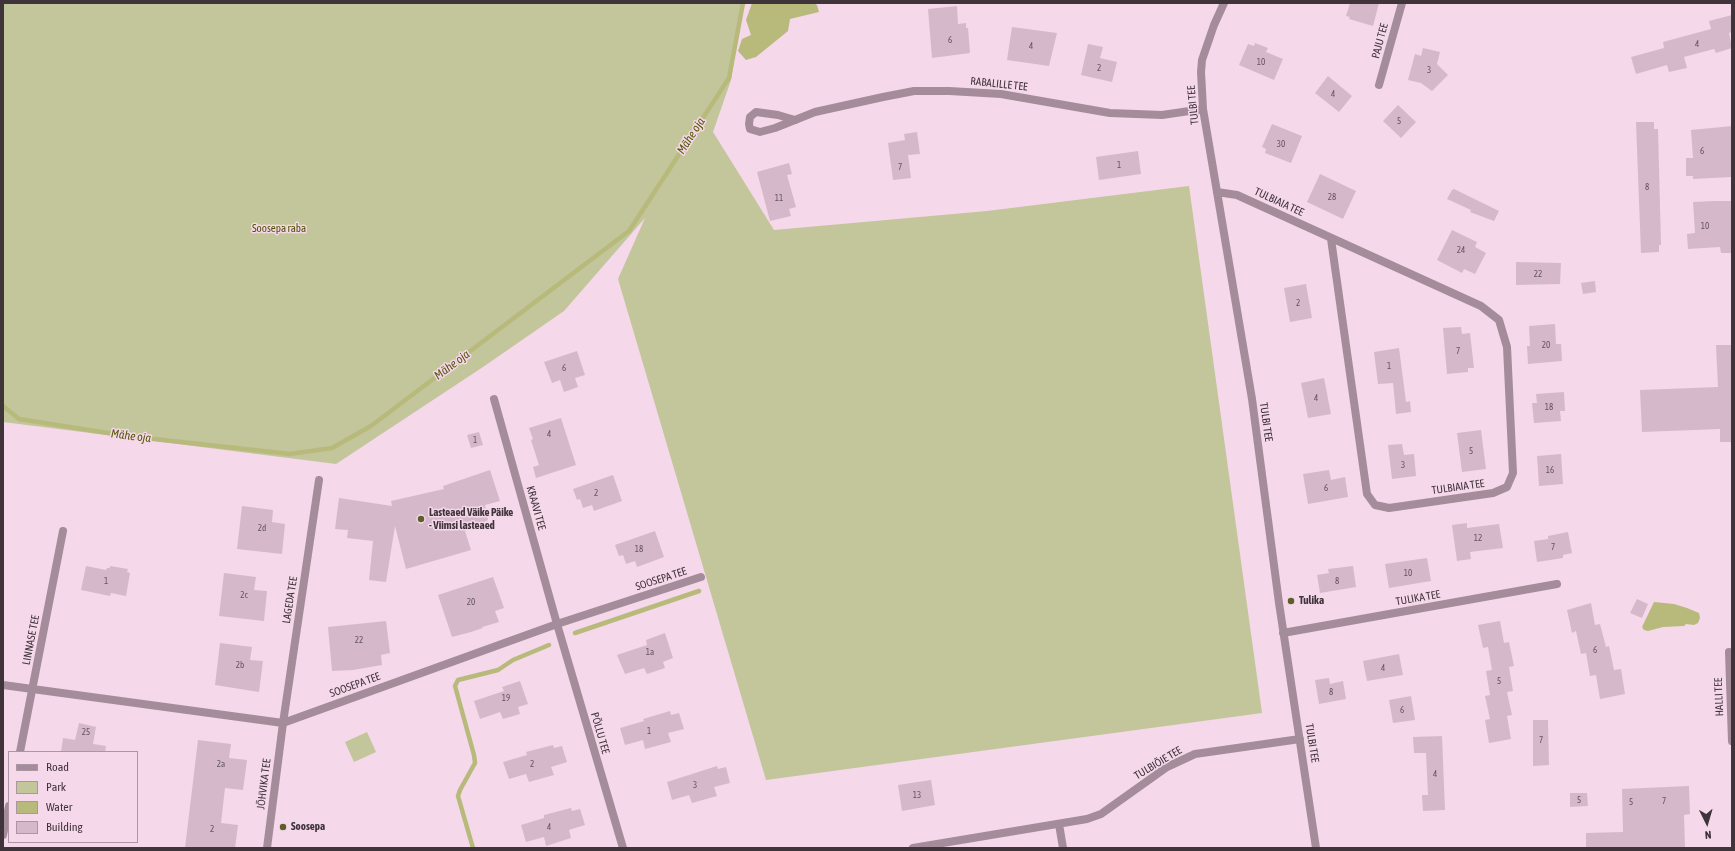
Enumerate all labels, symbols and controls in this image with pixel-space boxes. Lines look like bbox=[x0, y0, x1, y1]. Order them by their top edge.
street label: PAJU TEE bbox=[1369, 22, 1391, 60]
house number: 6 bbox=[948, 35, 952, 45]
house number: 4 bbox=[1695, 39, 1699, 49]
house number: 4 bbox=[1029, 41, 1033, 51]
house number: 10 bbox=[1257, 57, 1265, 67]
house number: 2 bbox=[1097, 63, 1101, 73]
house number: 3 bbox=[1427, 65, 1431, 75]
street label: RABALILLE TEE bbox=[970, 74, 1028, 94]
street label: TULBI TEE bbox=[1184, 85, 1202, 125]
house number: 4 bbox=[1331, 89, 1335, 99]
water label: Mähe oja bbox=[674, 115, 708, 157]
house number: 5 bbox=[1397, 116, 1401, 126]
house number: 30 bbox=[1277, 139, 1285, 149]
house number: 6 bbox=[1700, 146, 1704, 156]
house number: 1 bbox=[1117, 160, 1121, 170]
house number: 7 bbox=[898, 162, 902, 172]
house number: 8 bbox=[1645, 182, 1649, 192]
street label: TULBIAIA TEE bbox=[1252, 185, 1306, 219]
house number: 28 bbox=[1328, 192, 1336, 202]
house number: 11 bbox=[775, 193, 783, 203]
house number: 10 bbox=[1701, 221, 1709, 231]
park label: Soosepa raba bbox=[252, 222, 306, 236]
house number: 24 bbox=[1457, 245, 1465, 255]
house number: 22 bbox=[1534, 269, 1542, 279]
house number: 2 bbox=[1296, 298, 1300, 308]
house number: 20 bbox=[1542, 340, 1550, 350]
house number: 7 bbox=[1456, 346, 1460, 356]
water label: Mähe oja bbox=[431, 347, 473, 383]
house number: 1 bbox=[1387, 361, 1391, 371]
house number: 6 bbox=[562, 363, 566, 373]
house number: 4 bbox=[1314, 393, 1318, 403]
street label: TULBI TEE bbox=[1257, 402, 1275, 442]
house number: 18 bbox=[1545, 402, 1553, 412]
water label: Mähe oja bbox=[110, 426, 152, 446]
house number: 4 bbox=[547, 429, 551, 439]
house number: 1 bbox=[473, 435, 477, 445]
house number: 5 bbox=[1469, 446, 1473, 456]
house number: 3 bbox=[1401, 460, 1405, 470]
house number: 16 bbox=[1546, 465, 1554, 475]
street label: TULBIAIA TEE bbox=[1431, 477, 1485, 497]
house number: 6 bbox=[1324, 483, 1328, 493]
street label: KRAAVI TEE bbox=[523, 484, 549, 532]
house number: 2 bbox=[594, 488, 598, 498]
place label: Lasteaed Väike Päike - Viimsi lasteaed bbox=[429, 506, 513, 532]
marker: Lasteaed Väike Päike - Viimsi lasteaed bbox=[416, 514, 426, 524]
house number: 2d bbox=[258, 523, 266, 533]
house number: 12 bbox=[1474, 533, 1482, 543]
house number: 7 bbox=[1551, 542, 1555, 552]
house number: 18 bbox=[635, 544, 643, 554]
street label: SOOSEPA TEE bbox=[634, 565, 688, 593]
house number: 10 bbox=[1404, 568, 1412, 578]
house number: 1 bbox=[104, 576, 108, 586]
street label: LAGEDA TEE bbox=[280, 576, 300, 624]
house number: 8 bbox=[1335, 576, 1339, 586]
street label: TULIKA TEE bbox=[1395, 588, 1441, 608]
house number: 2c bbox=[240, 590, 248, 600]
place label: Tulika bbox=[1299, 594, 1324, 608]
marker: Tulika bbox=[1286, 596, 1296, 606]
house number: 20 bbox=[467, 597, 475, 607]
street label: LINNASE TEE bbox=[20, 614, 42, 666]
house number: 22 bbox=[355, 635, 363, 645]
house number: 6 bbox=[1593, 645, 1597, 655]
house number: 1a bbox=[646, 647, 654, 657]
house number: 2b bbox=[236, 660, 244, 670]
house number: 4 bbox=[1381, 663, 1385, 673]
street label: SOOSEPA TEE bbox=[328, 670, 382, 700]
house number: 5 bbox=[1497, 676, 1501, 686]
street label: HALLI TEE bbox=[1712, 677, 1726, 717]
house number: 8 bbox=[1329, 687, 1333, 697]
house number: 19 bbox=[502, 693, 510, 703]
house number: 6 bbox=[1400, 705, 1404, 715]
street label: PÕLLU TEE bbox=[588, 711, 612, 755]
street label: TULBI TEE bbox=[1302, 723, 1322, 763]
house number: 1 bbox=[647, 726, 651, 736]
house number: 25 bbox=[82, 727, 90, 737]
house number: 7 bbox=[1539, 735, 1543, 745]
street label: TULBIÕIE TEE bbox=[1132, 744, 1184, 782]
legend bbox=[8, 751, 138, 843]
street label: JÕHVIKA TEE bbox=[254, 758, 274, 810]
house number: 2a bbox=[217, 759, 225, 769]
house number: 2 bbox=[530, 759, 534, 769]
text: Road bbox=[46, 760, 69, 774]
house number: 4 bbox=[1433, 769, 1437, 779]
text: Park bbox=[46, 780, 66, 794]
house number: 3 bbox=[693, 780, 697, 790]
house number: 13 bbox=[913, 790, 921, 800]
house number: 5 bbox=[1577, 795, 1581, 805]
house number: 7 bbox=[1662, 796, 1666, 806]
house number: 5 bbox=[1629, 797, 1633, 807]
text: Water bbox=[46, 800, 72, 814]
north arrow bbox=[1687, 803, 1727, 843]
text: Building bbox=[46, 820, 83, 834]
place label: Soosepa bbox=[291, 820, 325, 834]
marker: Soosepa bbox=[278, 822, 288, 832]
house number: 4 bbox=[547, 822, 551, 832]
house number: 2 bbox=[210, 824, 214, 834]
text: N bbox=[1704, 829, 1712, 841]

